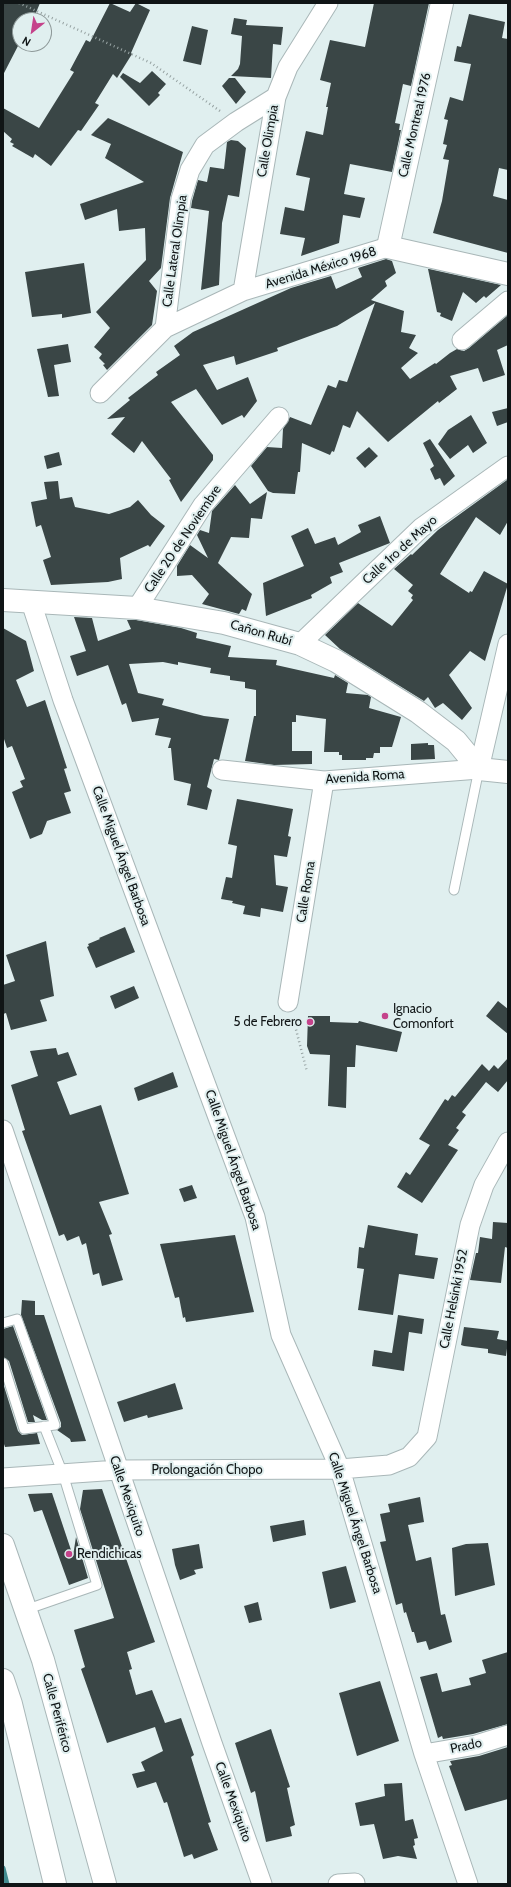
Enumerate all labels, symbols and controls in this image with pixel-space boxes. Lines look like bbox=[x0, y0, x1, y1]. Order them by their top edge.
north arrow bbox=[12, 12, 52, 52]
text: N bbox=[20, 34, 33, 50]
street label: Calle Montreal 1976 bbox=[395, 71, 435, 179]
street label: Calle Olimpia bbox=[254, 104, 282, 178]
street label: Calle Lateral Olimpia bbox=[159, 194, 191, 308]
street label: Avenida México 1968 bbox=[263, 244, 379, 292]
street label: Calle 20 de Noviembre bbox=[141, 482, 225, 596]
street label: Calle 1ro de Mayo bbox=[359, 512, 441, 588]
street label: Cañon Rubí bbox=[228, 617, 294, 649]
street label: Avenida Roma bbox=[325, 766, 405, 788]
street label: Calle Miguel Ángel Barbosa bbox=[88, 784, 154, 928]
street label: Calle Roma bbox=[293, 860, 319, 924]
place label: Ignacio Comonfort bbox=[393, 1001, 454, 1032]
marker: Ignacio Comonfort bbox=[380, 1011, 390, 1021]
place label: 5 de Febrero bbox=[233, 1014, 302, 1030]
marker: 5 de Febrero bbox=[305, 1017, 315, 1027]
street label: Calle Miguel Ángel Barbosa bbox=[202, 1088, 264, 1232]
street label: Calle Helsinki 1952 bbox=[437, 1248, 471, 1350]
street label: Calle Miguel Ángel Barbosa bbox=[325, 1450, 385, 1596]
street label: Calle Mexiquito bbox=[106, 1454, 148, 1538]
street label: Prolongación Chopo bbox=[151, 1462, 263, 1478]
place label: Rendichicas bbox=[77, 1546, 142, 1562]
marker: Rendichicas bbox=[64, 1549, 74, 1559]
street label: Calle Periférico bbox=[39, 1672, 75, 1754]
street label: Prado bbox=[449, 1735, 483, 1757]
street label: Calle Mexiquito bbox=[211, 1760, 255, 1844]

